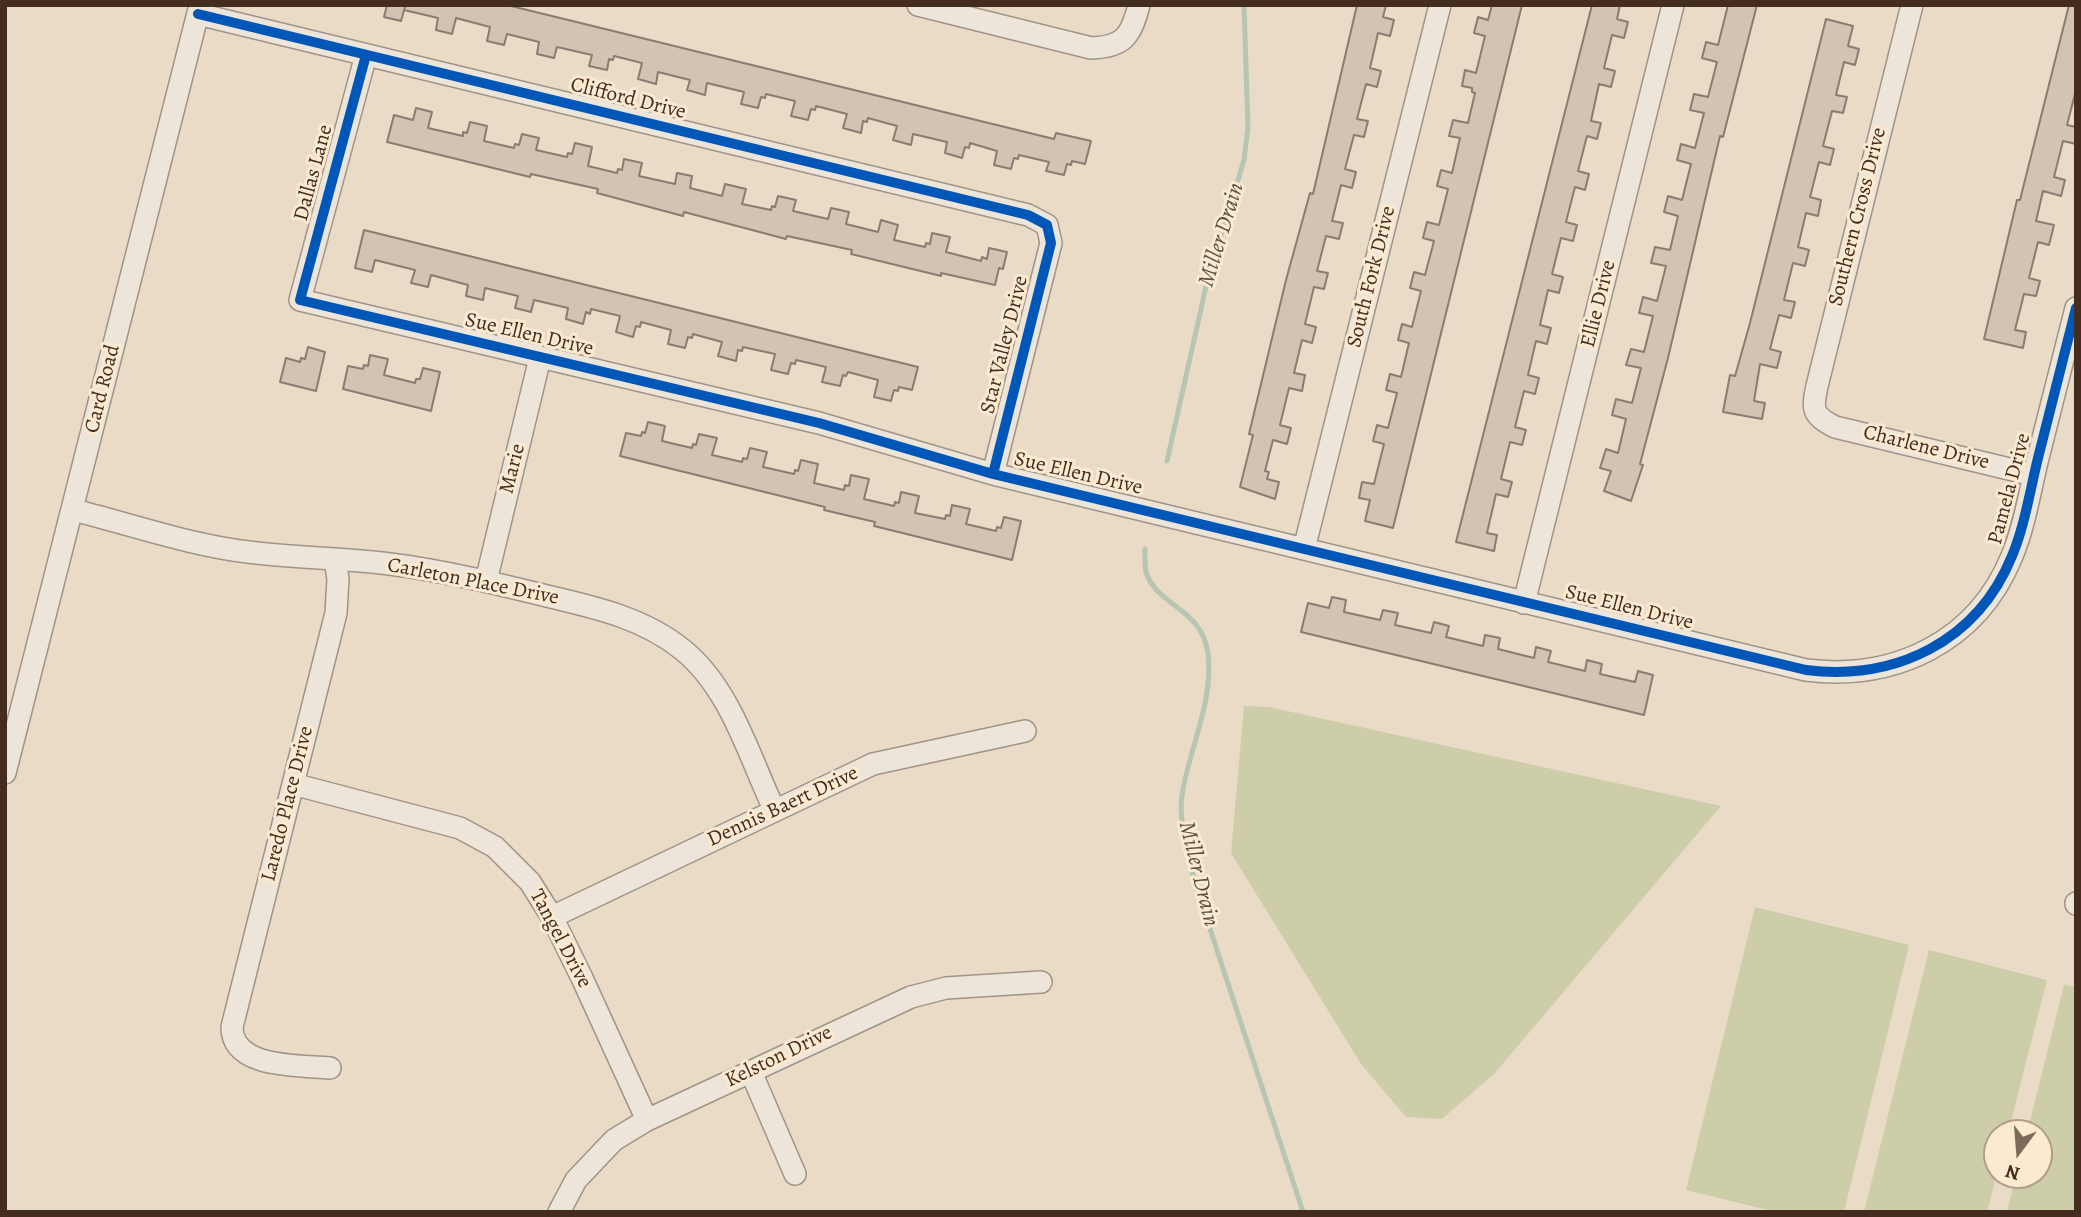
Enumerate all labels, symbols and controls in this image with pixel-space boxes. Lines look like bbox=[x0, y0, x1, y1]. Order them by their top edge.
street label: Clifford Drive bbox=[568, 73, 688, 125]
street label: Dallas Lane bbox=[289, 122, 339, 224]
street label: Southern Cross Drive bbox=[1824, 125, 1892, 309]
water label: Miller Drain bbox=[1193, 180, 1251, 290]
street label: South Fork Drive bbox=[1342, 204, 1402, 350]
street label: Ellie Drive bbox=[1576, 258, 1622, 350]
street label: Star Valley Drive bbox=[976, 273, 1034, 417]
street label: Sue Ellen Drive bbox=[462, 308, 596, 362]
street label: Card Road bbox=[80, 342, 126, 436]
street label: Charlene Drive bbox=[1860, 420, 1992, 476]
street label: Pamela Drive bbox=[1983, 431, 2037, 547]
street label: Marie bbox=[495, 441, 531, 497]
street label: Sue Ellen Drive bbox=[1011, 447, 1145, 501]
street label: Carleton Place Drive bbox=[385, 553, 561, 611]
street label: Sue Ellen Drive bbox=[1562, 580, 1696, 636]
street label: Laredo Place Drive bbox=[256, 724, 320, 884]
street label: Dennis Baert Drive bbox=[703, 761, 863, 853]
water label: Miller Drain bbox=[1172, 819, 1224, 929]
street label: Tangel Drive bbox=[524, 885, 596, 993]
street label: Kelston Drive bbox=[721, 1020, 837, 1094]
north arrow bbox=[1983, 1119, 2053, 1189]
text: N bbox=[2003, 1158, 2023, 1187]

